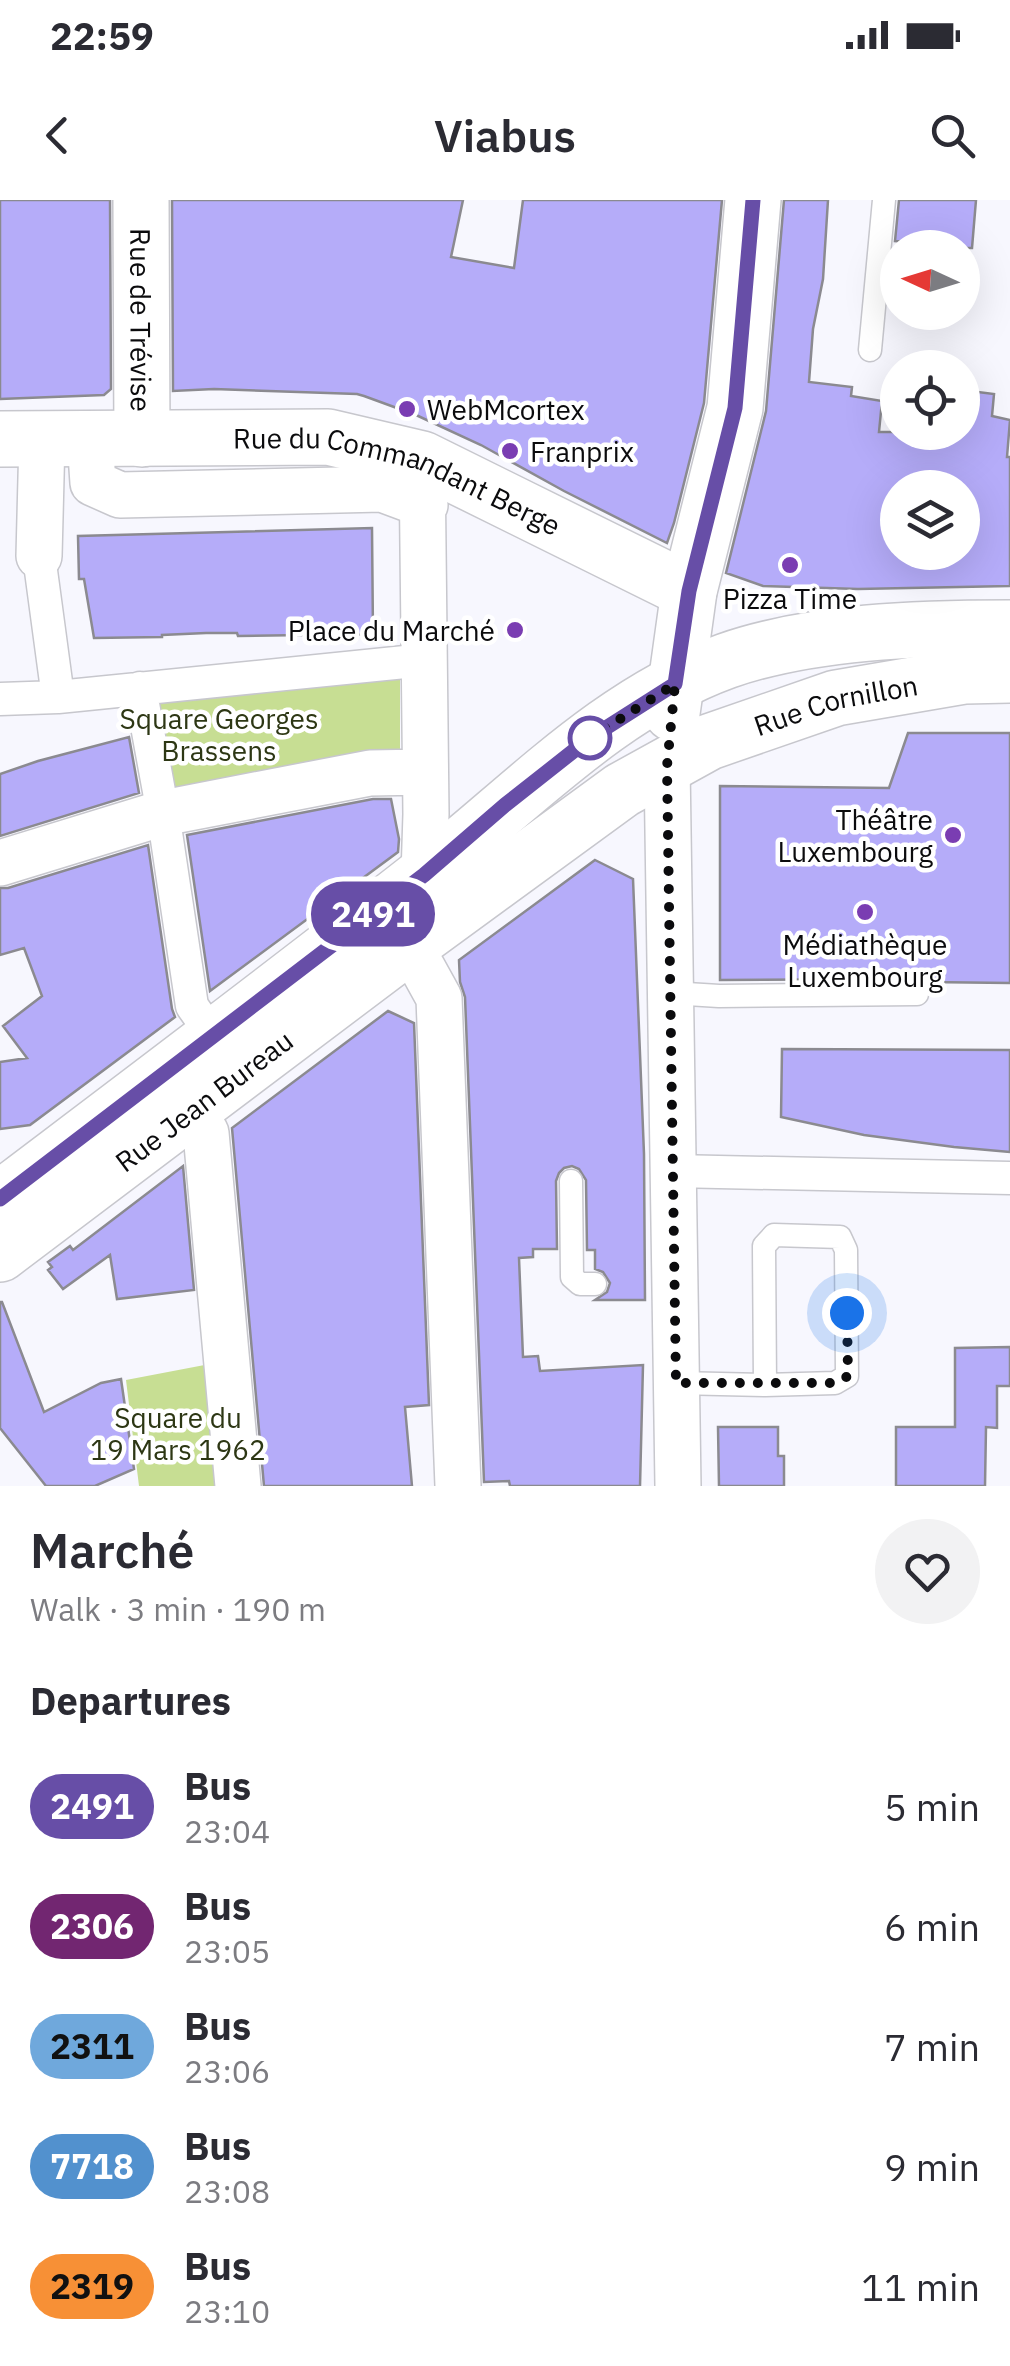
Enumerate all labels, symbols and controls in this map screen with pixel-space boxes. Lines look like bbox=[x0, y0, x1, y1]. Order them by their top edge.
text: 22:59 bbox=[50, 11, 154, 60]
text: Viabus bbox=[434, 106, 576, 164]
icon: back bbox=[30, 108, 85, 163]
icon: search bbox=[925, 108, 980, 163]
street label: Rue de Trévise bbox=[123, 228, 160, 412]
north arrow bbox=[880, 230, 980, 330]
map controls bbox=[880, 230, 980, 570]
button: locate bbox=[880, 350, 980, 450]
place label: WebMcortex bbox=[427, 391, 585, 428]
marker: WebMcortex bbox=[396, 398, 418, 420]
street label: Rue du Commandant Berge bbox=[233, 419, 567, 543]
place label: Franprix bbox=[530, 433, 634, 470]
marker: Franprix bbox=[499, 440, 521, 462]
button: layers bbox=[880, 470, 980, 570]
marker: Pizza Time bbox=[779, 554, 801, 576]
place label: Pizza Time bbox=[723, 580, 857, 617]
place label: Place du Marché bbox=[288, 612, 495, 649]
marker: Place du Marché bbox=[504, 619, 526, 641]
street label: Rue Cornillon bbox=[749, 666, 921, 744]
park label: Square Georges Brassens bbox=[119, 700, 319, 769]
unlabelled marker bbox=[569, 717, 611, 759]
place label: Théâtre Luxembourg bbox=[777, 801, 933, 870]
marker: Théâtre Luxembourg bbox=[942, 824, 964, 846]
line badge: 2491 bbox=[303, 882, 443, 946]
text: 2491 bbox=[331, 891, 415, 937]
marker: Médiathèque Luxembourg bbox=[854, 901, 876, 923]
place label: Médiathèque Luxembourg bbox=[783, 926, 947, 995]
street label: Rue Jean Bureau bbox=[107, 1021, 300, 1179]
your location bbox=[822, 1288, 872, 1338]
park label: Square du 19 Mars 1962 bbox=[90, 1399, 266, 1468]
text: Marché bbox=[30, 1519, 194, 1581]
button: heart bbox=[875, 1519, 980, 1624]
text: Walk · 3 min · 190 m bbox=[30, 1588, 326, 1630]
text: Departures bbox=[30, 1676, 231, 1725]
text: Bus bbox=[184, 1761, 251, 1810]
text: 5 min bbox=[884, 1782, 980, 1831]
text: 2491 bbox=[50, 1783, 134, 1829]
text: 23:04 bbox=[184, 1810, 270, 1852]
text: Bus bbox=[184, 1881, 251, 1930]
text: 6 min bbox=[884, 1902, 980, 1951]
text: 2306 bbox=[50, 1903, 134, 1949]
text: 23:05 bbox=[184, 1930, 270, 1972]
text: Bus bbox=[184, 2001, 251, 2050]
text: 7 min bbox=[884, 2022, 980, 2071]
text: 2311 bbox=[50, 2023, 134, 2069]
text: 23:06 bbox=[184, 2050, 270, 2092]
text: Bus bbox=[184, 2121, 251, 2170]
text: 9 min bbox=[884, 2142, 980, 2191]
text: 7718 bbox=[50, 2143, 134, 2189]
text: 23:08 bbox=[184, 2170, 270, 2212]
text: Bus bbox=[184, 2241, 251, 2290]
text: 11 min bbox=[861, 2262, 980, 2311]
text: 2319 bbox=[50, 2263, 134, 2309]
text: 23:10 bbox=[184, 2290, 270, 2332]

